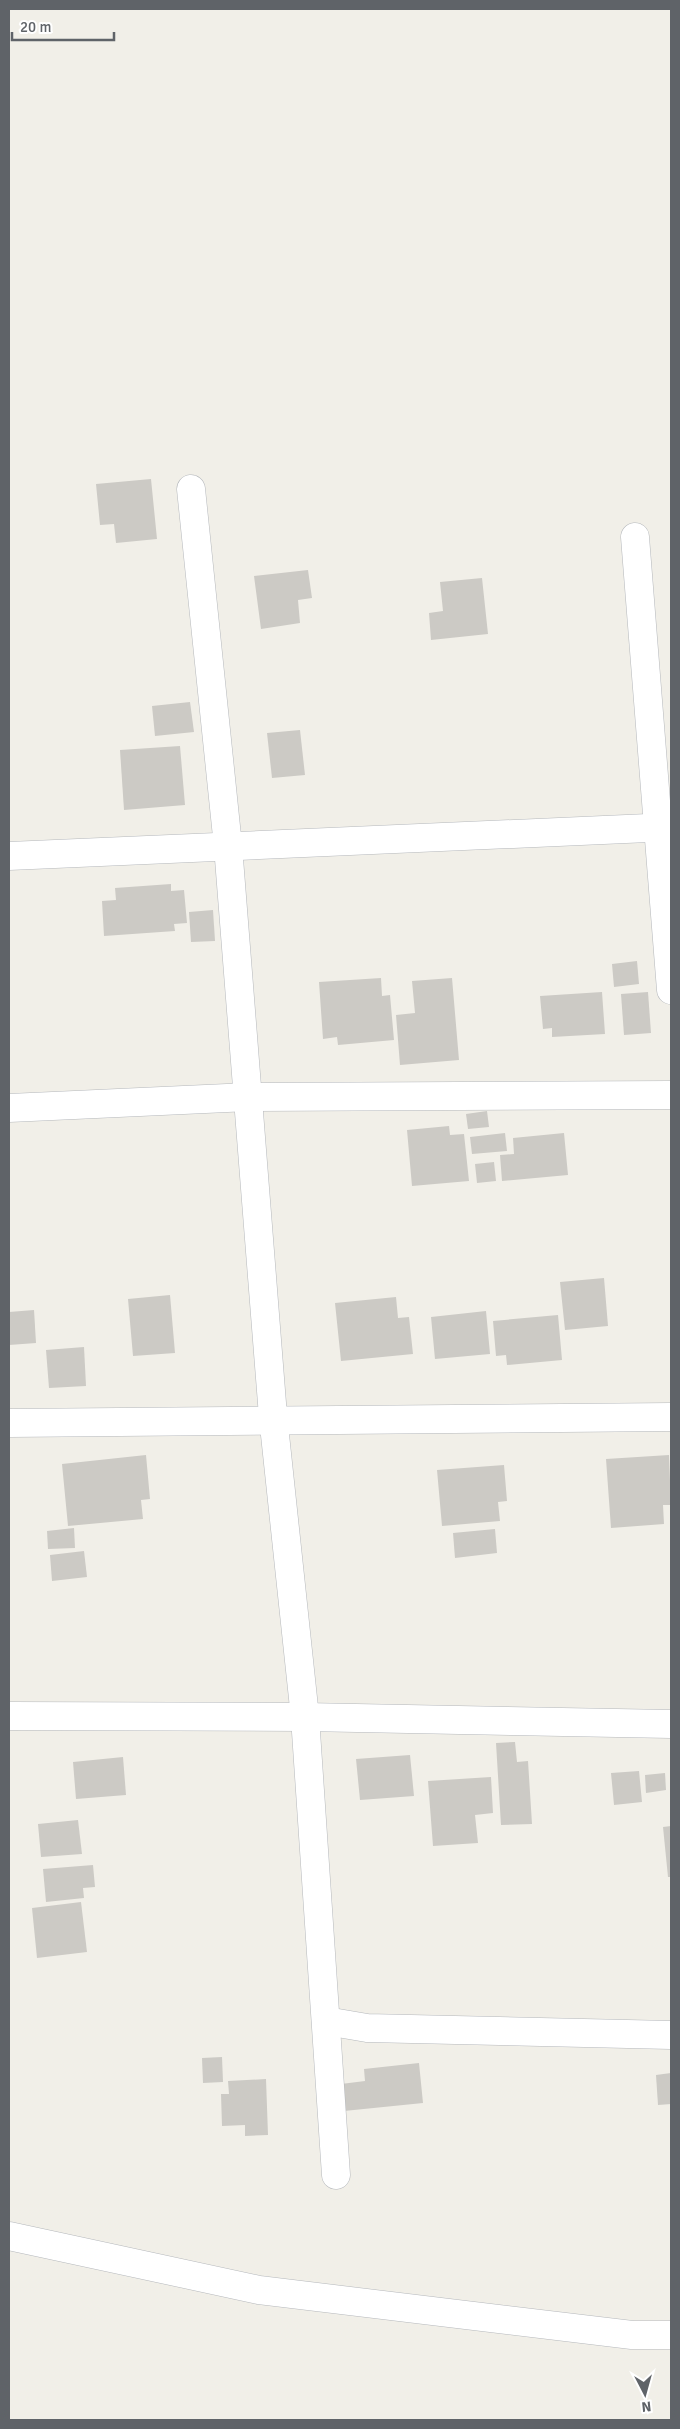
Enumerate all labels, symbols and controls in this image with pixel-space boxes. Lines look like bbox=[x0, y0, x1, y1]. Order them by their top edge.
scale bar bbox=[12, 10, 115, 42]
text: 20 m bbox=[20, 18, 51, 36]
north arrow bbox=[620, 2369, 670, 2419]
text: N bbox=[641, 2397, 652, 2415]

